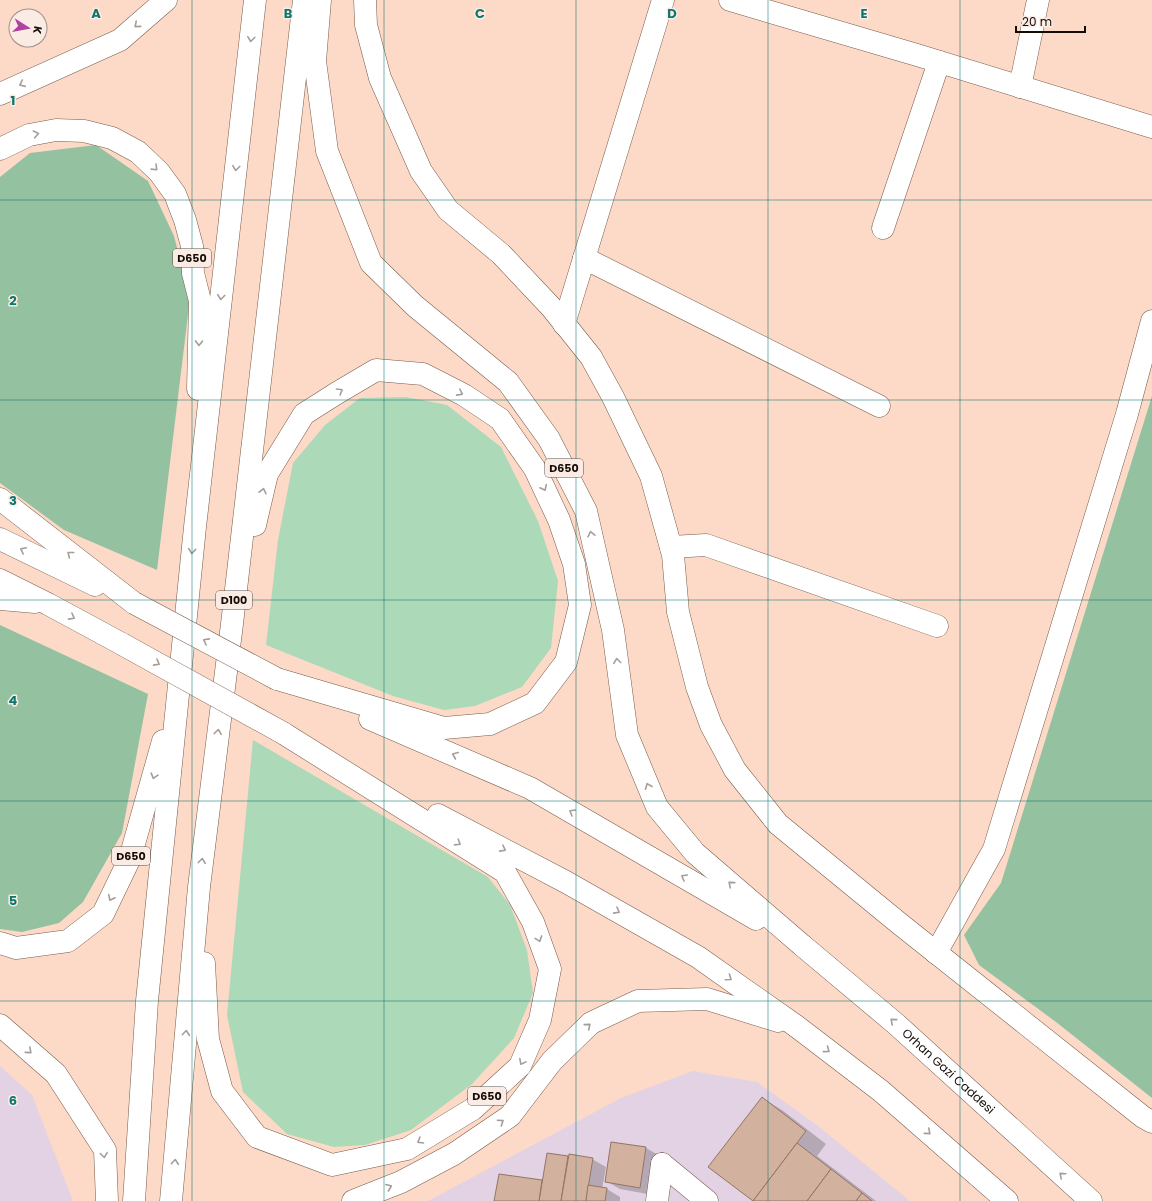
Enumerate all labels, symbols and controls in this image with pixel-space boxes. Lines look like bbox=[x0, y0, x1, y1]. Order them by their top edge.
text: A bbox=[91, 4, 101, 23]
text: B bbox=[284, 4, 293, 23]
text: C bbox=[475, 4, 485, 23]
text: D bbox=[667, 4, 677, 23]
text: E bbox=[860, 4, 868, 23]
north arrow bbox=[8, 8, 48, 48]
scale bar bbox=[1016, 8, 1085, 34]
text: 20 m bbox=[1022, 13, 1052, 30]
one-way arrow bbox=[134, 21, 141, 28]
text: K bbox=[29, 25, 46, 36]
one-way arrow bbox=[247, 36, 256, 42]
one-way arrow bbox=[18, 79, 26, 87]
text: 1 bbox=[11, 91, 15, 110]
one-way arrow bbox=[33, 130, 39, 139]
one-way arrow bbox=[150, 163, 158, 171]
one-way arrow bbox=[232, 165, 241, 171]
road number: D650 bbox=[173, 249, 211, 267]
text: 2 bbox=[9, 291, 17, 310]
one-way arrow bbox=[217, 294, 226, 300]
one-way arrow bbox=[195, 340, 203, 346]
one-way arrow bbox=[336, 388, 343, 396]
one-way arrow bbox=[456, 388, 463, 396]
road number: D650 bbox=[545, 459, 583, 477]
one-way arrow bbox=[539, 484, 547, 492]
one-way arrow bbox=[259, 487, 267, 494]
text: 3 bbox=[9, 491, 17, 510]
one-way arrow bbox=[588, 530, 596, 537]
one-way arrow bbox=[20, 547, 28, 555]
one-way arrow bbox=[188, 548, 197, 554]
one-way arrow bbox=[68, 552, 75, 559]
road number: D100 bbox=[216, 591, 252, 609]
one-way arrow bbox=[68, 612, 75, 619]
one-way arrow bbox=[203, 638, 210, 646]
one-way arrow bbox=[152, 658, 160, 666]
one-way arrow bbox=[613, 658, 622, 664]
text: 4 bbox=[9, 691, 18, 710]
one-way arrow bbox=[213, 729, 222, 735]
one-way arrow bbox=[452, 752, 459, 760]
one-way arrow bbox=[150, 772, 159, 779]
one-way arrow bbox=[645, 783, 653, 790]
one-way arrow bbox=[569, 809, 576, 816]
one-way arrow bbox=[454, 838, 461, 846]
one-way arrow bbox=[499, 844, 506, 852]
road number: D650 bbox=[112, 847, 150, 865]
one-way arrow bbox=[198, 858, 207, 864]
one-way arrow bbox=[681, 875, 689, 882]
one-way arrow bbox=[728, 881, 736, 889]
text: 5 bbox=[9, 891, 17, 910]
one-way arrow bbox=[108, 893, 116, 901]
one-way arrow bbox=[613, 907, 621, 914]
one-way arrow bbox=[534, 935, 543, 942]
one-way arrow bbox=[724, 973, 731, 980]
one-way arrow bbox=[890, 1019, 898, 1026]
one-way arrow bbox=[584, 1024, 591, 1031]
street label: Orhan Gazi Caddesi bbox=[898, 1024, 999, 1118]
one-way arrow bbox=[182, 1030, 191, 1036]
one-way arrow bbox=[823, 1045, 830, 1053]
one-way arrow bbox=[25, 1046, 32, 1053]
one-way arrow bbox=[519, 1058, 526, 1065]
road number: D650 bbox=[468, 1087, 506, 1105]
text: 6 bbox=[9, 1091, 17, 1110]
one-way arrow bbox=[497, 1119, 504, 1127]
one-way arrow bbox=[923, 1127, 931, 1134]
one-way arrow bbox=[417, 1136, 424, 1143]
one-way arrow bbox=[99, 1152, 108, 1158]
one-way arrow bbox=[170, 1159, 179, 1165]
one-way arrow bbox=[1059, 1172, 1067, 1179]
one-way arrow bbox=[385, 1183, 392, 1191]

